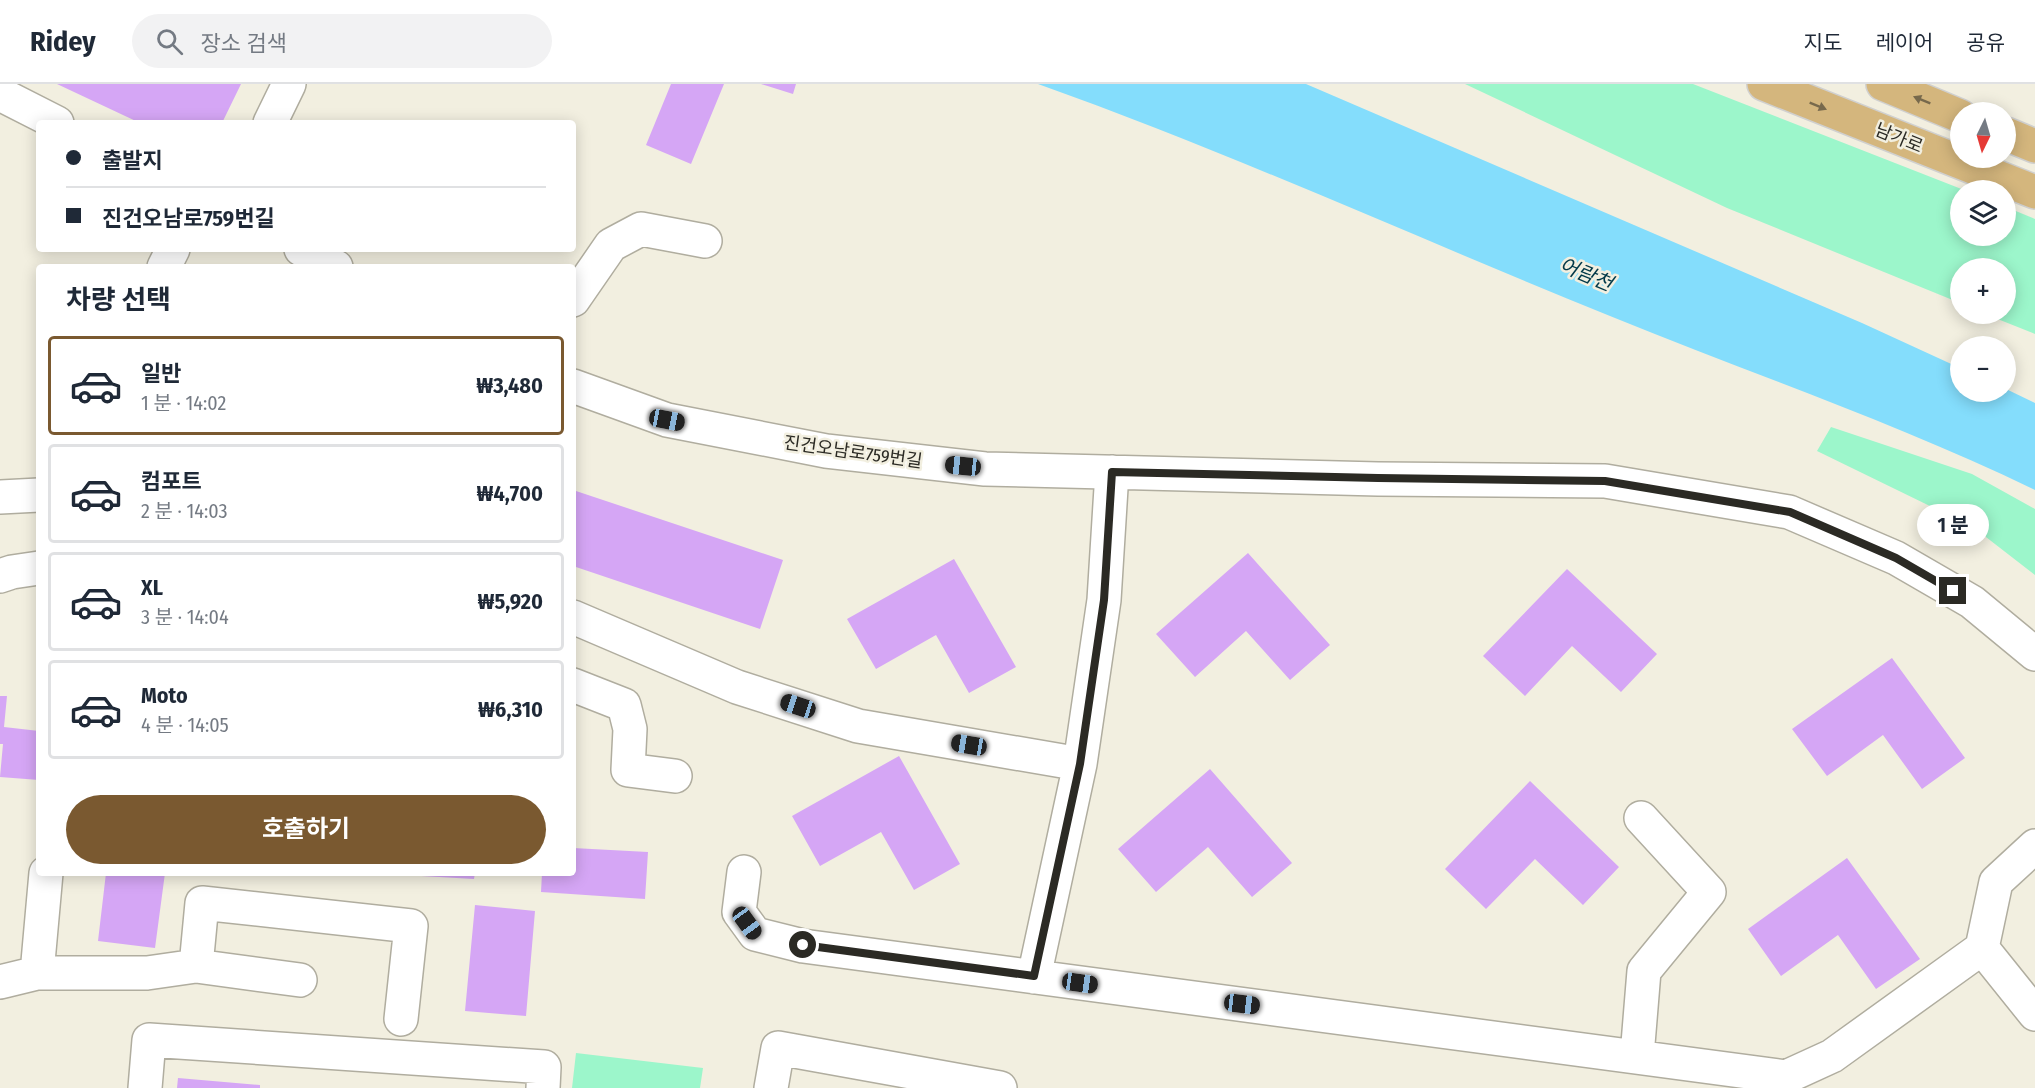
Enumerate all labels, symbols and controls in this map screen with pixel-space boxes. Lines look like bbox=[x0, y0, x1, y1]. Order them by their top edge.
search box bbox=[132, 14, 552, 68]
text: Ridey bbox=[30, 25, 96, 58]
icon: search bbox=[153, 25, 186, 58]
text: 장소 검색 bbox=[201, 30, 287, 57]
text: 지도 bbox=[1804, 30, 1842, 56]
text: 레이어 bbox=[1875, 30, 1933, 56]
text: 공유 bbox=[1966, 30, 2005, 56]
one-way arrow bbox=[1913, 95, 1931, 104]
one-way arrow bbox=[1809, 101, 1827, 111]
north arrow bbox=[1950, 102, 2016, 168]
map controls bbox=[1950, 102, 2016, 402]
street label: 남가로 bbox=[1872, 118, 1926, 158]
text: 출발지 bbox=[102, 147, 163, 174]
button: layers bbox=[1950, 180, 2016, 246]
text: 진건오남로759번길 bbox=[102, 205, 275, 232]
water label: 어람천 bbox=[1556, 252, 1618, 297]
button: + bbox=[1950, 258, 2016, 324]
text: 차량 선택 bbox=[66, 284, 171, 316]
button: − bbox=[1950, 336, 2016, 402]
icon: car bbox=[69, 359, 123, 413]
text: 일반 bbox=[141, 360, 181, 387]
text: ₩3,480 bbox=[476, 372, 543, 399]
text: 1 분 · 14:02 bbox=[141, 391, 226, 415]
car bbox=[648, 408, 686, 432]
street label: 진건오남로759번길 bbox=[782, 431, 924, 473]
car bbox=[944, 455, 982, 477]
icon: car bbox=[69, 467, 123, 521]
text: 컴포트 bbox=[141, 468, 202, 495]
text: ₩4,700 bbox=[477, 480, 543, 507]
text: 2 분 · 14:03 bbox=[141, 499, 228, 523]
callout: 1 분 bbox=[1917, 504, 1989, 546]
text: 1 분 bbox=[1937, 513, 1969, 537]
text: XL bbox=[141, 574, 163, 601]
icon: car bbox=[69, 575, 123, 629]
route end bbox=[1939, 577, 1966, 604]
text: ₩5,920 bbox=[477, 588, 543, 615]
text: 3 분 · 14:04 bbox=[141, 605, 229, 629]
text: Moto bbox=[141, 682, 188, 709]
icon: car bbox=[69, 683, 123, 737]
car bbox=[778, 692, 818, 720]
text: ₩6,310 bbox=[478, 696, 543, 723]
text: 4 분 · 14:05 bbox=[141, 713, 229, 737]
car bbox=[950, 733, 988, 757]
button: 호출하기 bbox=[66, 795, 546, 864]
car bbox=[729, 903, 765, 943]
route start bbox=[789, 931, 816, 958]
car bbox=[1061, 972, 1099, 994]
car bbox=[1223, 993, 1261, 1015]

